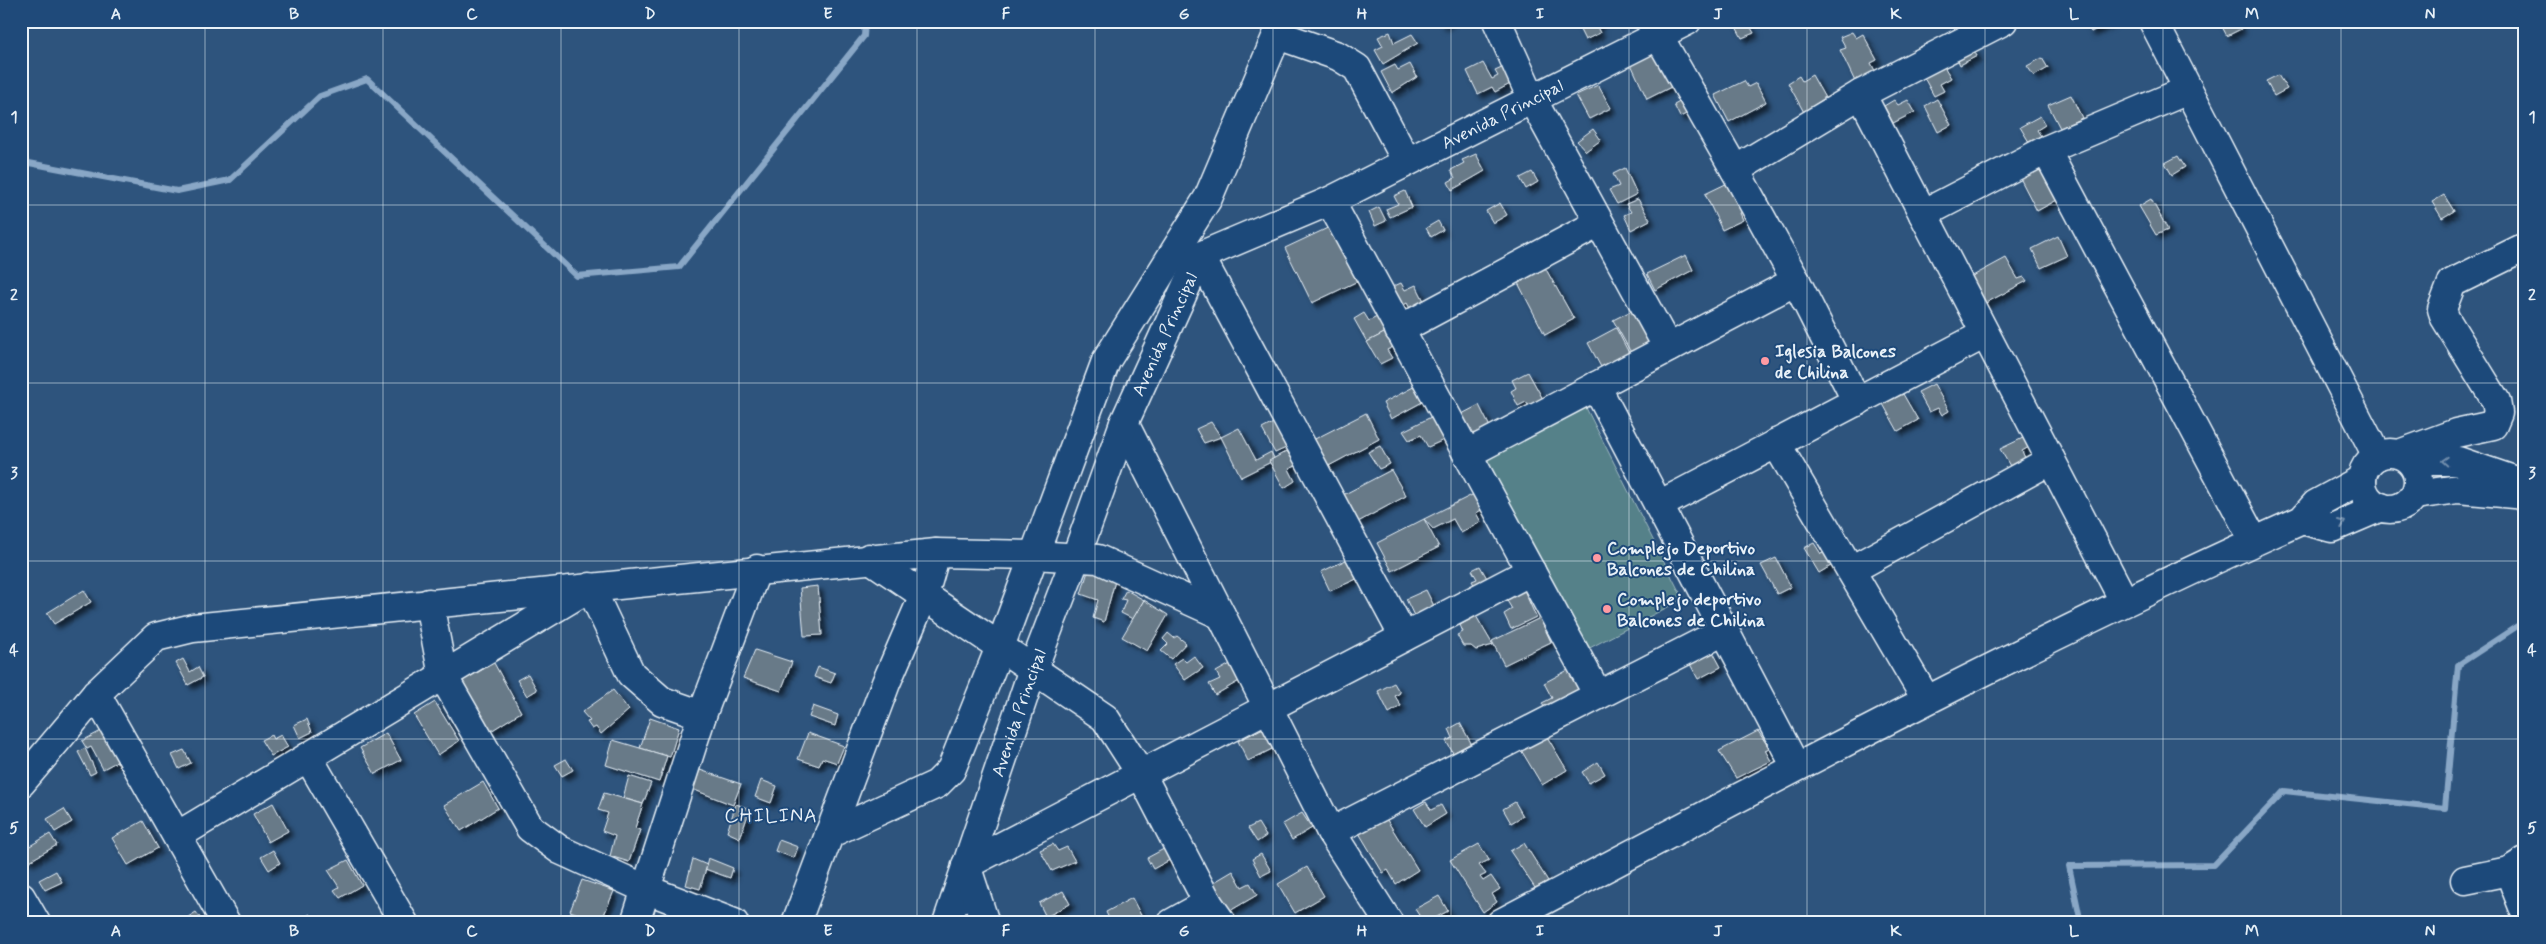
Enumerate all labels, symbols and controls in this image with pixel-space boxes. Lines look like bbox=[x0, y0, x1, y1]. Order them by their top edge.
text: A bbox=[111, 4, 121, 25]
text: B bbox=[289, 4, 299, 25]
text: C bbox=[466, 4, 478, 25]
text: D bbox=[644, 4, 656, 25]
text: E bbox=[823, 4, 833, 25]
text: F bbox=[1002, 4, 1011, 25]
text: G bbox=[1179, 4, 1190, 25]
text: H bbox=[1357, 4, 1368, 25]
text: I bbox=[1536, 4, 1545, 25]
text: J bbox=[1713, 4, 1723, 25]
text: K bbox=[1890, 4, 1902, 25]
text: L bbox=[2069, 4, 2080, 25]
text: M bbox=[2245, 4, 2259, 25]
text: N bbox=[2425, 4, 2435, 25]
street label: Avenida Principal bbox=[1438, 74, 1568, 156]
text: 1 bbox=[10, 107, 18, 128]
text: 1 bbox=[2528, 107, 2536, 128]
street label: Avenida Principal bbox=[1127, 269, 1204, 400]
text: 2 bbox=[10, 285, 18, 306]
text: 2 bbox=[2528, 285, 2536, 306]
place label: Iglesia Balcones de Chilina bbox=[1775, 340, 1896, 385]
marker: Iglesia Balcones de Chilina bbox=[1759, 355, 1771, 367]
one-way arrow bbox=[2441, 455, 2449, 466]
text: 3 bbox=[10, 463, 18, 484]
text: 3 bbox=[2528, 463, 2536, 484]
one-way arrow bbox=[2337, 519, 2346, 530]
place label: Complejo Deportivo Balcones de Chilina bbox=[1607, 537, 1755, 582]
marker: Complejo Deportivo Balcones de Chilina bbox=[1591, 552, 1603, 564]
place label: Complejo deportivo Balcones de Chilina bbox=[1617, 588, 1765, 633]
marker: Complejo deportivo Balcones de Chilina bbox=[1601, 603, 1613, 615]
text: 4 bbox=[9, 640, 19, 661]
text: 4 bbox=[2527, 640, 2537, 661]
street label: Avenida Principal bbox=[986, 646, 1053, 780]
district label: CHILINA bbox=[724, 803, 818, 830]
text: 5 bbox=[9, 818, 19, 839]
text: 5 bbox=[2527, 818, 2537, 839]
text: A bbox=[111, 921, 121, 942]
text: B bbox=[289, 921, 299, 942]
text: C bbox=[466, 921, 478, 942]
text: D bbox=[644, 921, 656, 942]
text: E bbox=[823, 921, 833, 942]
text: F bbox=[1002, 921, 1011, 942]
text: G bbox=[1179, 921, 1190, 942]
text: H bbox=[1357, 921, 1368, 942]
text: I bbox=[1536, 921, 1545, 942]
text: J bbox=[1713, 921, 1723, 942]
text: K bbox=[1890, 921, 1902, 942]
text: L bbox=[2069, 921, 2080, 942]
text: M bbox=[2245, 921, 2259, 942]
text: N bbox=[2425, 921, 2435, 942]

